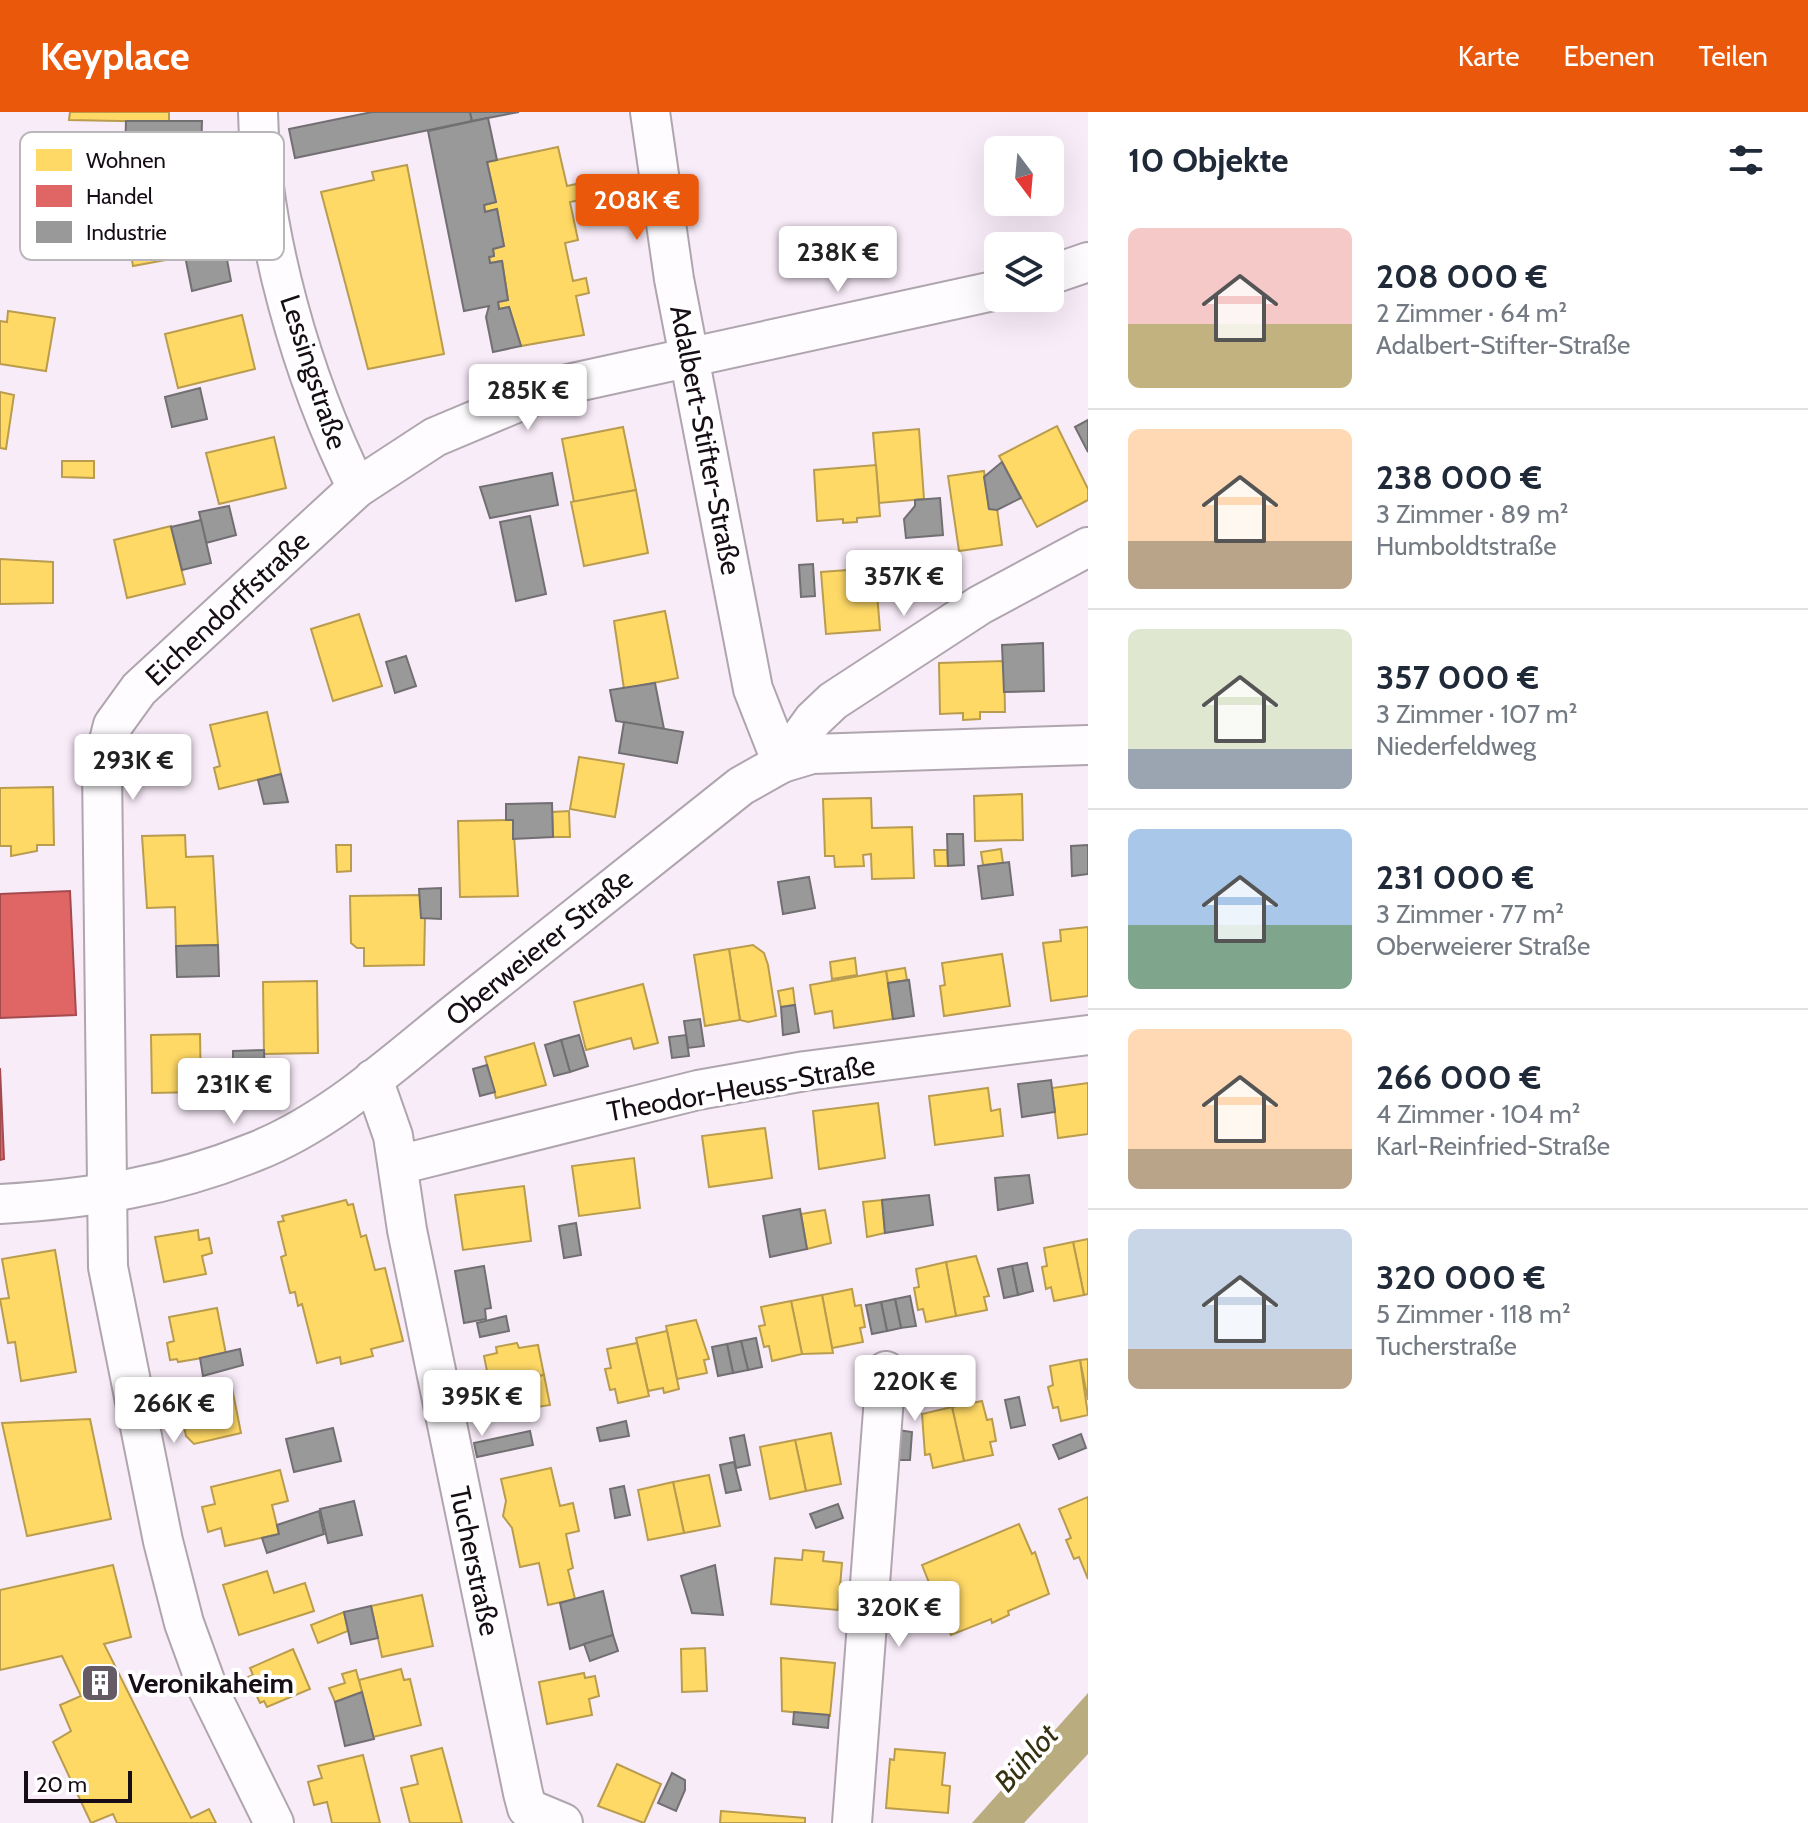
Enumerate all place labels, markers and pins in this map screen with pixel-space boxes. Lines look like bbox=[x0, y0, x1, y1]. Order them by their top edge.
pin: 208K € bbox=[572, 174, 702, 242]
pin: 238K € bbox=[773, 226, 903, 294]
pin: 285K € bbox=[463, 364, 593, 432]
pin: 357K € bbox=[839, 550, 969, 618]
pin: 293K € bbox=[68, 734, 198, 802]
pin: 231K € bbox=[169, 1058, 299, 1126]
pin: 220K € bbox=[850, 1355, 980, 1423]
pin: 395K € bbox=[417, 1370, 547, 1438]
pin: 266K € bbox=[109, 1377, 239, 1445]
pin: 320K € bbox=[834, 1581, 964, 1649]
building icon: Veronikaheim bbox=[79, 1662, 121, 1704]
place label: Veronikaheim bbox=[128, 1666, 294, 1700]

